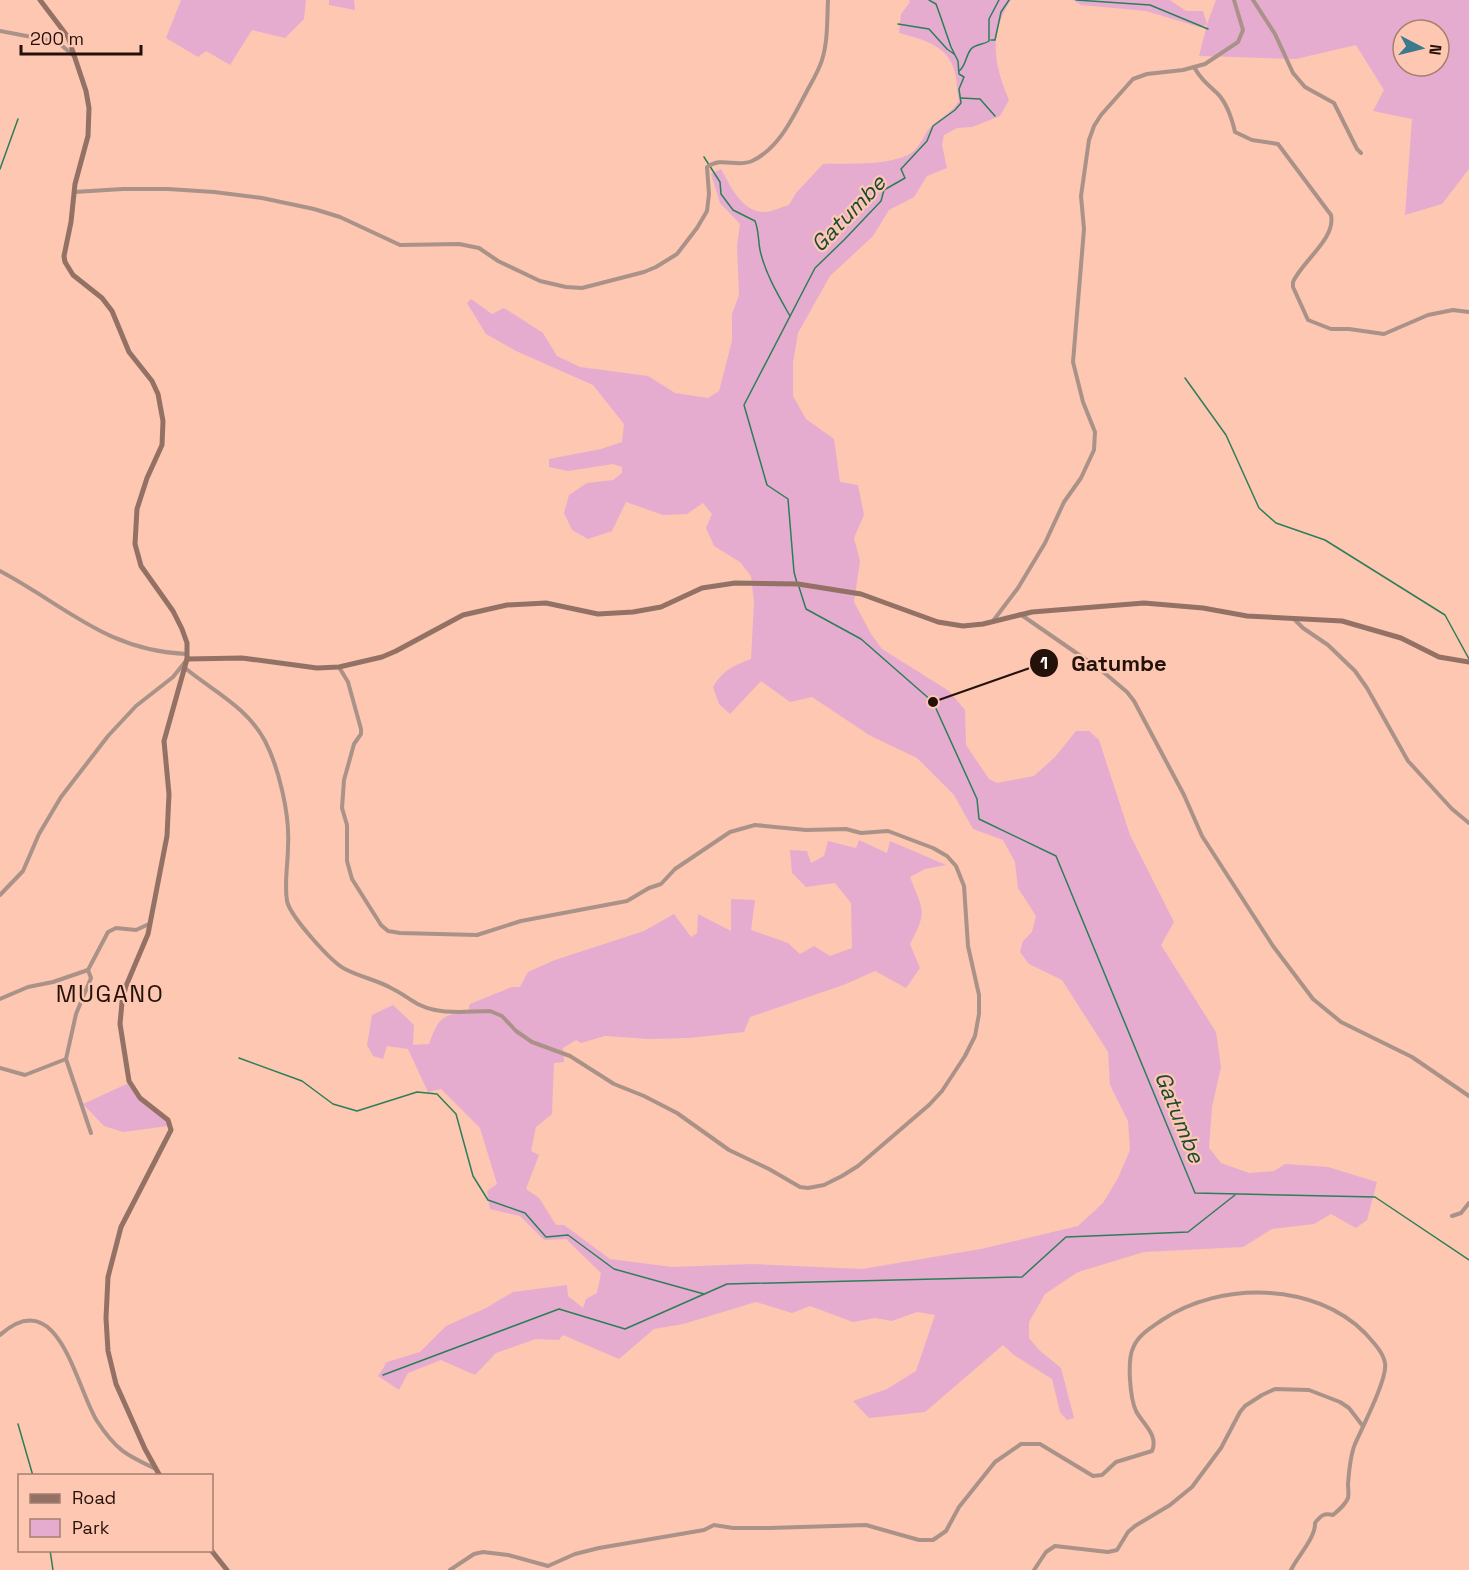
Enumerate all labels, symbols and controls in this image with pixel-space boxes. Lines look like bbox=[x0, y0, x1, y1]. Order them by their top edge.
scale bar bbox=[21, 18, 141, 56]
north arrow bbox=[1391, 18, 1451, 78]
text: 200 m bbox=[30, 27, 84, 50]
text: N bbox=[1424, 43, 1446, 56]
water label: Gatumbe bbox=[805, 168, 892, 257]
callout: Gatumbe bbox=[1029, 643, 1179, 683]
text: Gatumbe bbox=[1071, 649, 1167, 677]
text: 1 bbox=[1040, 651, 1048, 674]
district label: MUGANO bbox=[56, 978, 164, 1009]
water label: Gatumbe bbox=[1149, 1067, 1211, 1168]
legend bbox=[18, 1474, 213, 1552]
text: Road bbox=[72, 1486, 116, 1509]
text: Park bbox=[72, 1516, 110, 1539]

